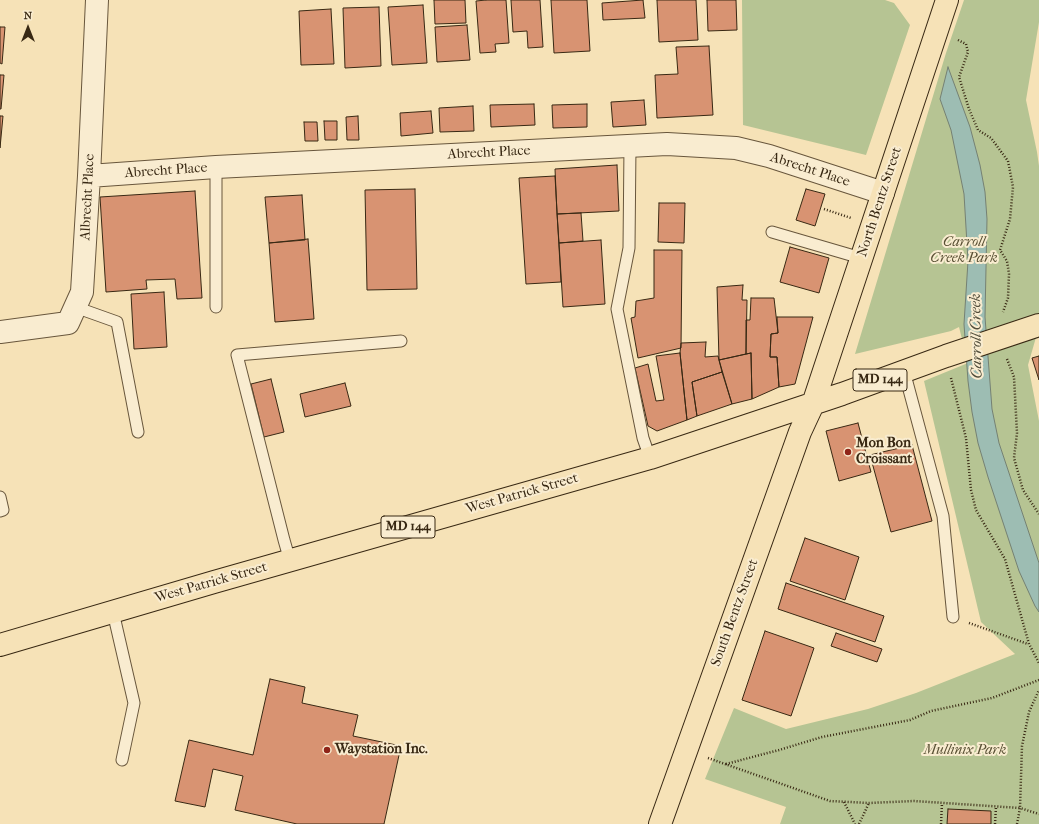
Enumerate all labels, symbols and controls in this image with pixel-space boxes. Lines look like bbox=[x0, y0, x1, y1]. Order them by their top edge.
north arrow bbox=[8, 8, 48, 48]
text: N bbox=[24, 9, 32, 22]
street label: Abrecht Place bbox=[447, 142, 531, 164]
street label: North Bentz Street bbox=[854, 145, 906, 259]
street label: Abrecht Place bbox=[768, 149, 852, 191]
street label: Albrecht Place bbox=[77, 153, 99, 241]
street label: Abrecht Place bbox=[124, 160, 208, 182]
park label: Carroll Creek Park bbox=[930, 235, 998, 268]
water label: Carroll Creek bbox=[967, 293, 987, 379]
road number: MD 144 bbox=[853, 369, 907, 391]
place label: Mon Bon Croissant bbox=[856, 436, 912, 468]
marker: Mon Bon Croissant bbox=[843, 447, 853, 457]
street label: West Patrick Street bbox=[464, 470, 580, 518]
road number: MD 144 bbox=[381, 516, 435, 538]
street label: South Bentz Street bbox=[708, 557, 762, 669]
street label: West Patrick Street bbox=[153, 559, 269, 607]
place label: Waystation Inc. bbox=[335, 742, 428, 758]
park label: Mullinix Park bbox=[924, 743, 1006, 759]
marker: Waystation Inc. bbox=[322, 745, 332, 755]

